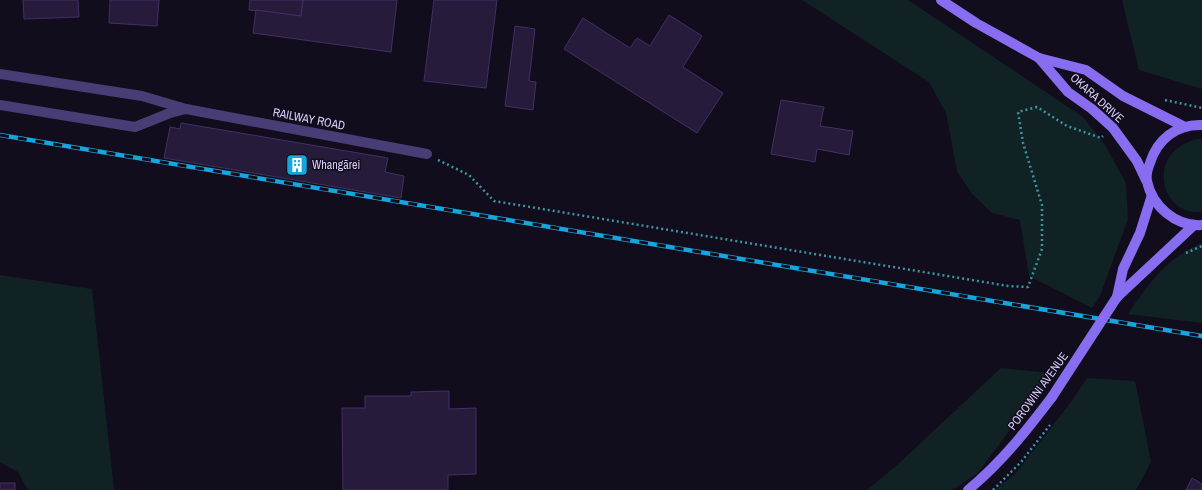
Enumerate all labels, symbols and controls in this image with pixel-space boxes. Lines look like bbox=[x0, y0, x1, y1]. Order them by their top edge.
street label: OKARA DRIVE bbox=[1067, 70, 1127, 126]
street label: RAILWAY ROAD bbox=[271, 104, 347, 134]
building icon: Whangārei bbox=[284, 152, 310, 178]
place label: Whangārei bbox=[312, 157, 360, 173]
street label: POROWINI AVENUE bbox=[1004, 349, 1072, 433]

